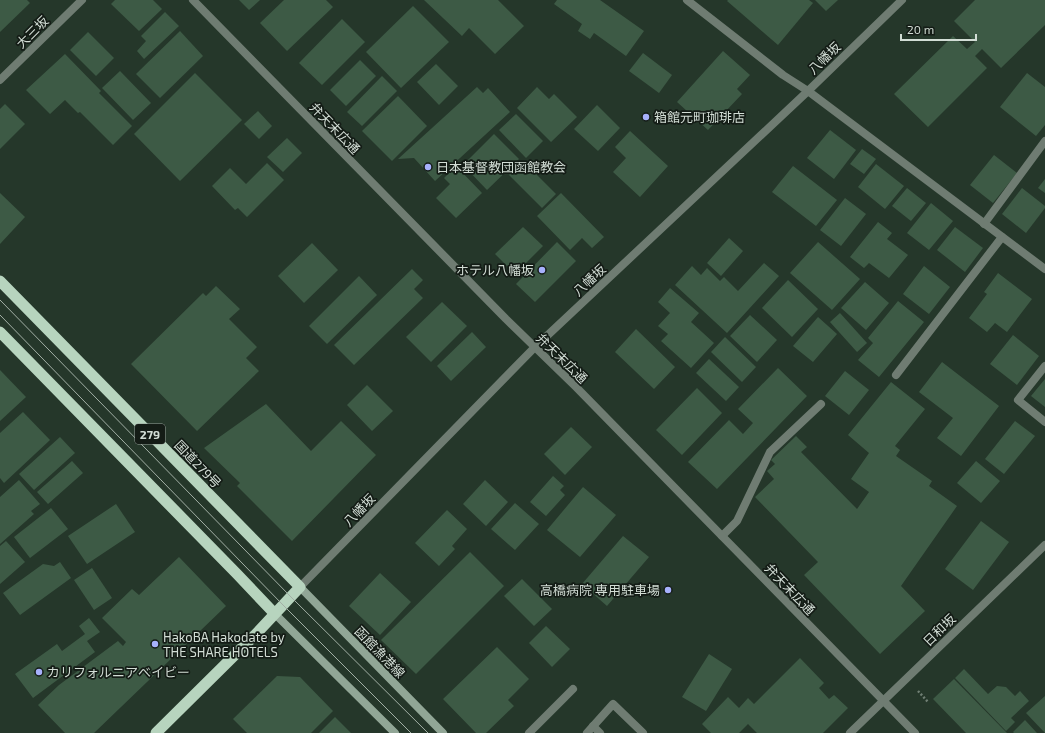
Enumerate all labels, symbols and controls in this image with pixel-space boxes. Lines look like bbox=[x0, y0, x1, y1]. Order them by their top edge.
street label: 大三坂 bbox=[13, 13, 51, 51]
scale bar bbox=[901, 16, 976, 42]
text: 20 m bbox=[907, 22, 934, 36]
street label: 八幡坂 bbox=[804, 39, 844, 77]
street label: 弁天末広通 bbox=[307, 99, 363, 157]
place label: 箱館元町珈琲店 bbox=[654, 109, 745, 125]
marker: 箱館元町珈琲店 bbox=[641, 112, 651, 122]
place label: 日本基督教団函館教会 bbox=[436, 159, 566, 175]
marker: 日本基督教団函館教会 bbox=[423, 162, 433, 172]
street label: 八幡坂 bbox=[569, 261, 609, 299]
place label: ホテル八幡坂 bbox=[456, 262, 534, 278]
marker: ホテル八幡坂 bbox=[537, 265, 547, 275]
street label: 弁天末広通 bbox=[533, 330, 591, 386]
road number: 279 bbox=[135, 424, 165, 444]
street label: 国道279号 bbox=[171, 437, 225, 491]
street label: 八幡坂 bbox=[340, 490, 378, 530]
street label: 弁天末広通 bbox=[762, 560, 818, 618]
place label: 高橋病院 専用駐車場 bbox=[540, 582, 660, 598]
marker: 高橋病院 専用駐車場 bbox=[663, 585, 673, 595]
street label: 日和坂 bbox=[919, 611, 959, 649]
street label: 函館漁港線 bbox=[352, 623, 408, 681]
place label: HakoBA Hakodate by THE SHARE HOTELS bbox=[163, 629, 285, 660]
marker: HakoBA Hakodate by THE SHARE HOTELS bbox=[150, 639, 160, 649]
place label: カリフォルニアべイビー bbox=[47, 664, 190, 680]
marker: カリフォルニアべイビー bbox=[34, 667, 44, 677]

